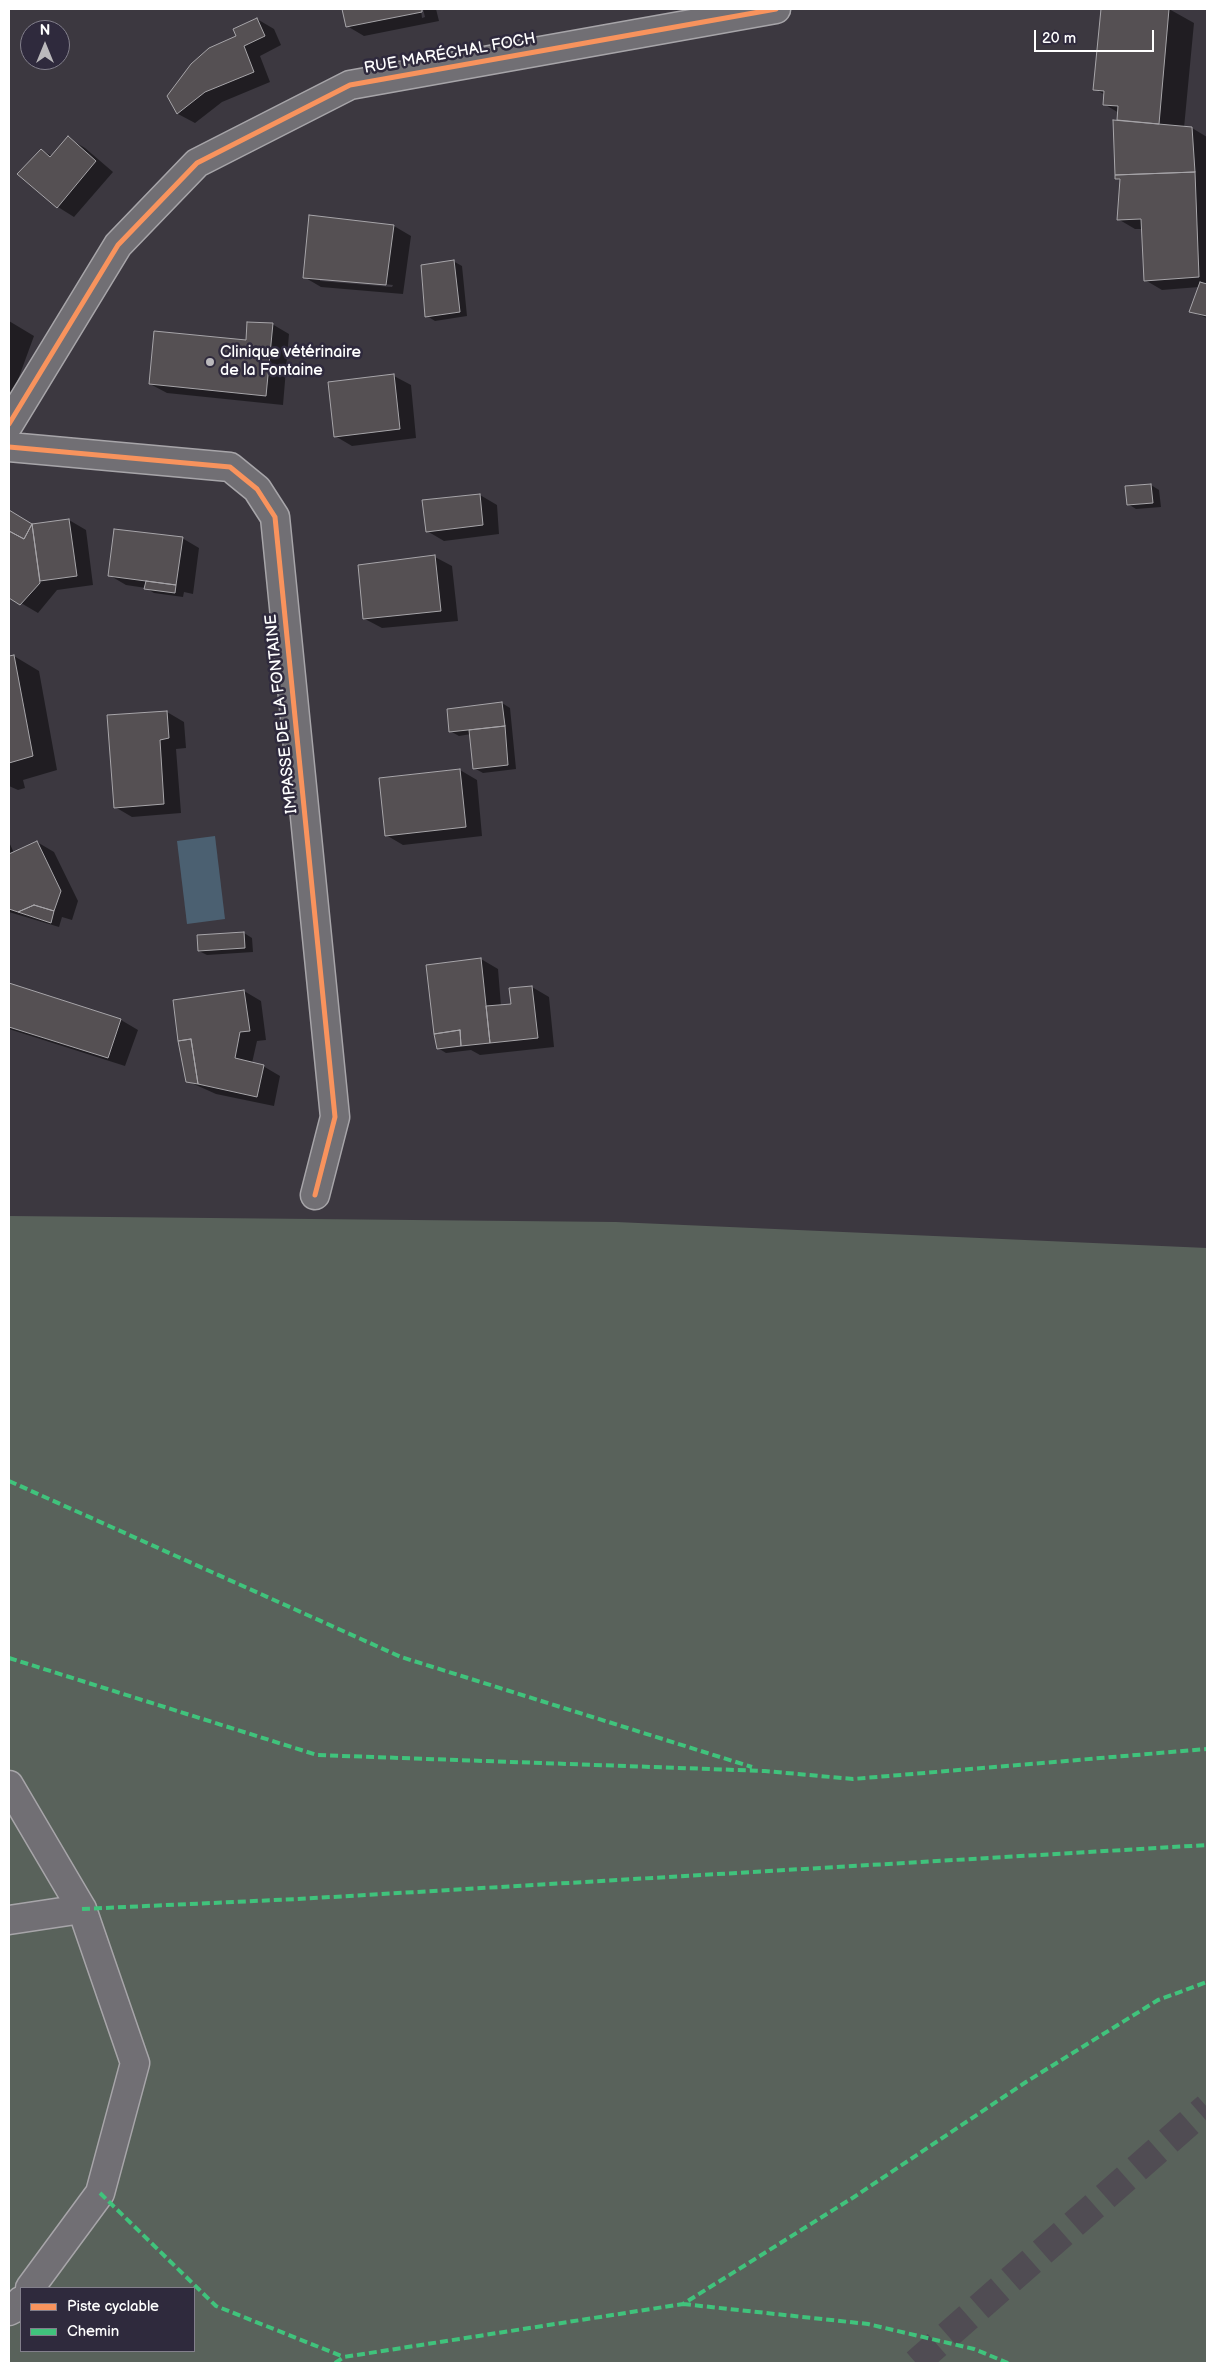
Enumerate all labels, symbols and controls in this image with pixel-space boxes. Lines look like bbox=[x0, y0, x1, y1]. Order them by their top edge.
north arrow bbox=[20, 20, 70, 70]
scale bar bbox=[1036, 20, 1156, 52]
text: N bbox=[40, 22, 50, 39]
street label: RUE MARÉCHAL FOCH bbox=[363, 29, 537, 79]
text: 20 m bbox=[1042, 29, 1076, 48]
place label: Clinique vétérinaire de la Fontaine bbox=[220, 343, 361, 381]
marker: Clinique vétérinaire de la Fontaine bbox=[204, 356, 216, 368]
street label: IMPASSE DE LA FONTAINE bbox=[262, 613, 302, 815]
legend bbox=[20, 2287, 195, 2352]
text: Piste cyclable bbox=[67, 2297, 159, 2316]
text: Chemin bbox=[67, 2322, 119, 2341]

